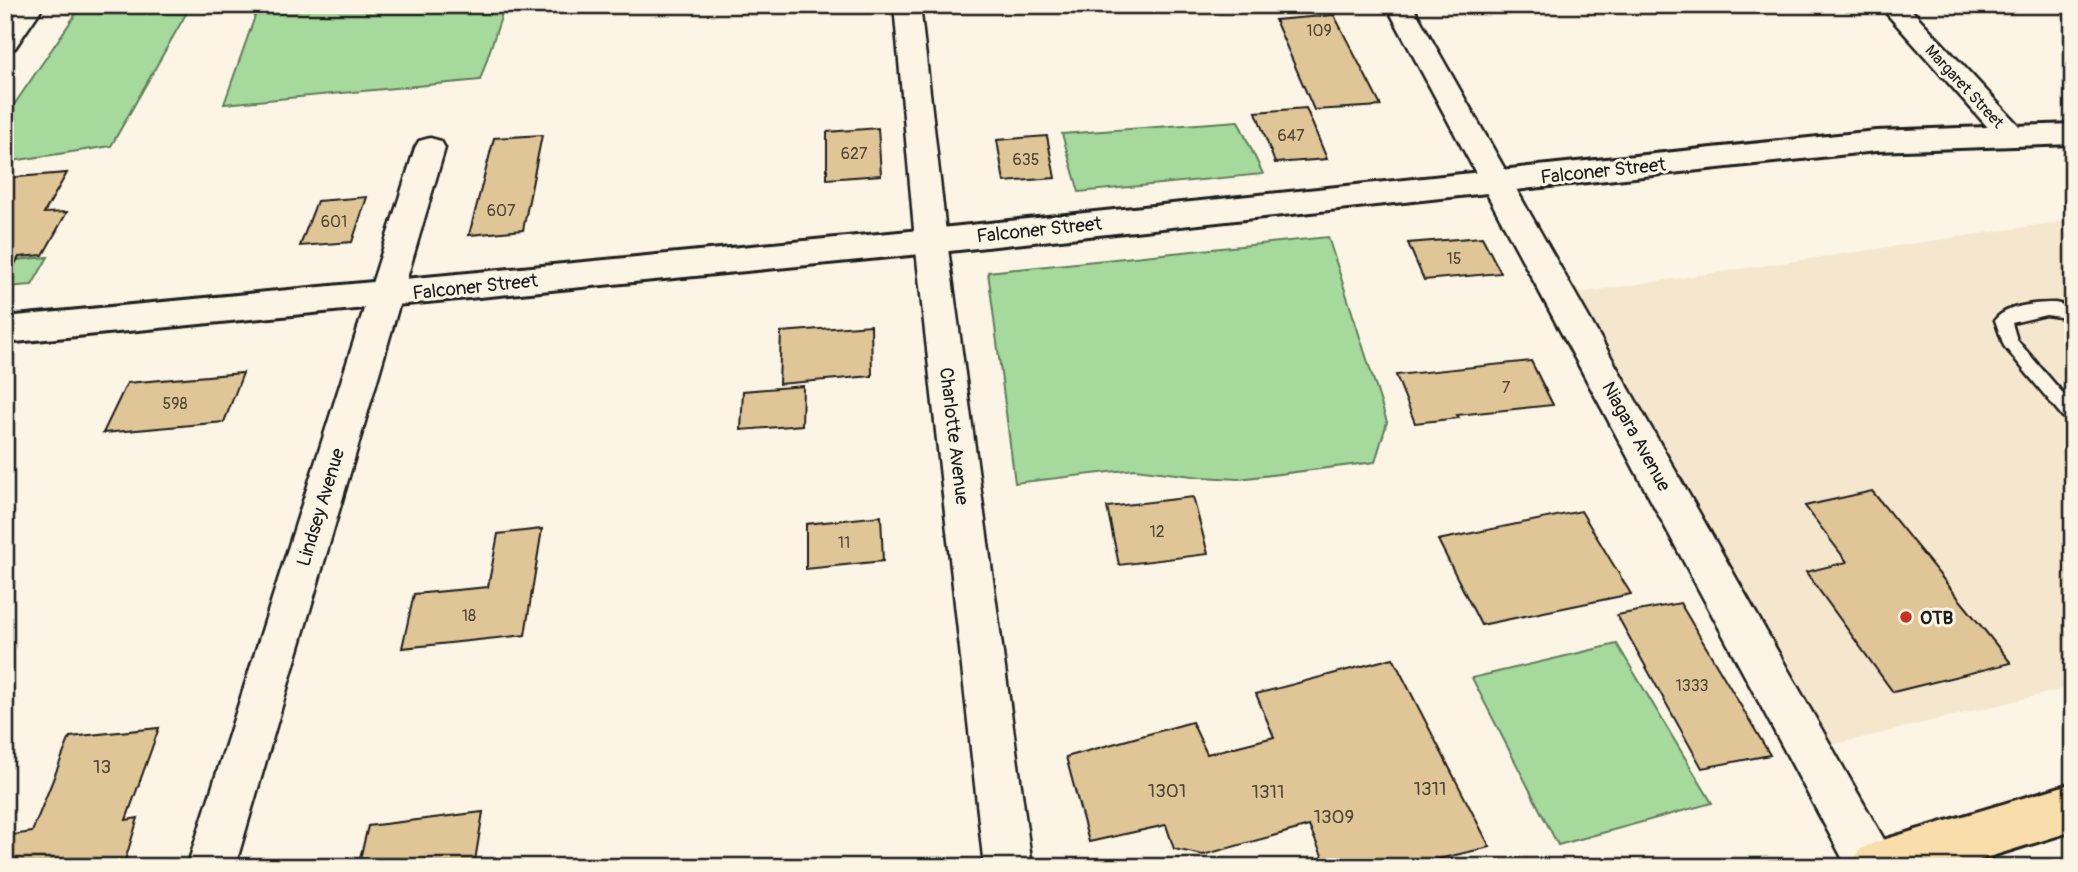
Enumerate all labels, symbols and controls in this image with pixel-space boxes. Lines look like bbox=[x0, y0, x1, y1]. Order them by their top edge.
house number: 109 bbox=[1306, 21, 1332, 41]
street label: Margaret Street bbox=[1921, 41, 2008, 133]
house number: 647 bbox=[1277, 126, 1305, 146]
house number: 627 bbox=[841, 144, 868, 164]
house number: 635 bbox=[1013, 150, 1039, 170]
street label: Falconer Street bbox=[1539, 152, 1667, 190]
house number: 607 bbox=[487, 201, 516, 221]
street label: Falconer Street bbox=[975, 211, 1103, 249]
house number: 601 bbox=[321, 212, 347, 232]
house number: 15 bbox=[1447, 249, 1461, 269]
street label: Falconer Street bbox=[411, 268, 539, 306]
street label: Charlotte Avenue bbox=[934, 366, 974, 507]
street label: Niagara Avenue bbox=[1596, 377, 1676, 496]
house number: 7 bbox=[1502, 378, 1511, 398]
house number: 598 bbox=[163, 394, 187, 414]
street label: Lindsey Avenue bbox=[292, 445, 351, 569]
house number: 12 bbox=[1149, 522, 1165, 542]
house number: 11 bbox=[838, 533, 850, 553]
house number: 18 bbox=[462, 606, 476, 626]
place label: OTB bbox=[1920, 606, 1954, 630]
marker: OTB bbox=[1898, 609, 1914, 625]
house number: 1333 bbox=[1675, 676, 1709, 696]
house number: 13 bbox=[93, 755, 111, 779]
house number: 1311 bbox=[1414, 777, 1446, 801]
house number: 1301 bbox=[1148, 779, 1186, 803]
house number: 1311 bbox=[1252, 780, 1284, 804]
house number: 1309 bbox=[1314, 805, 1354, 829]

